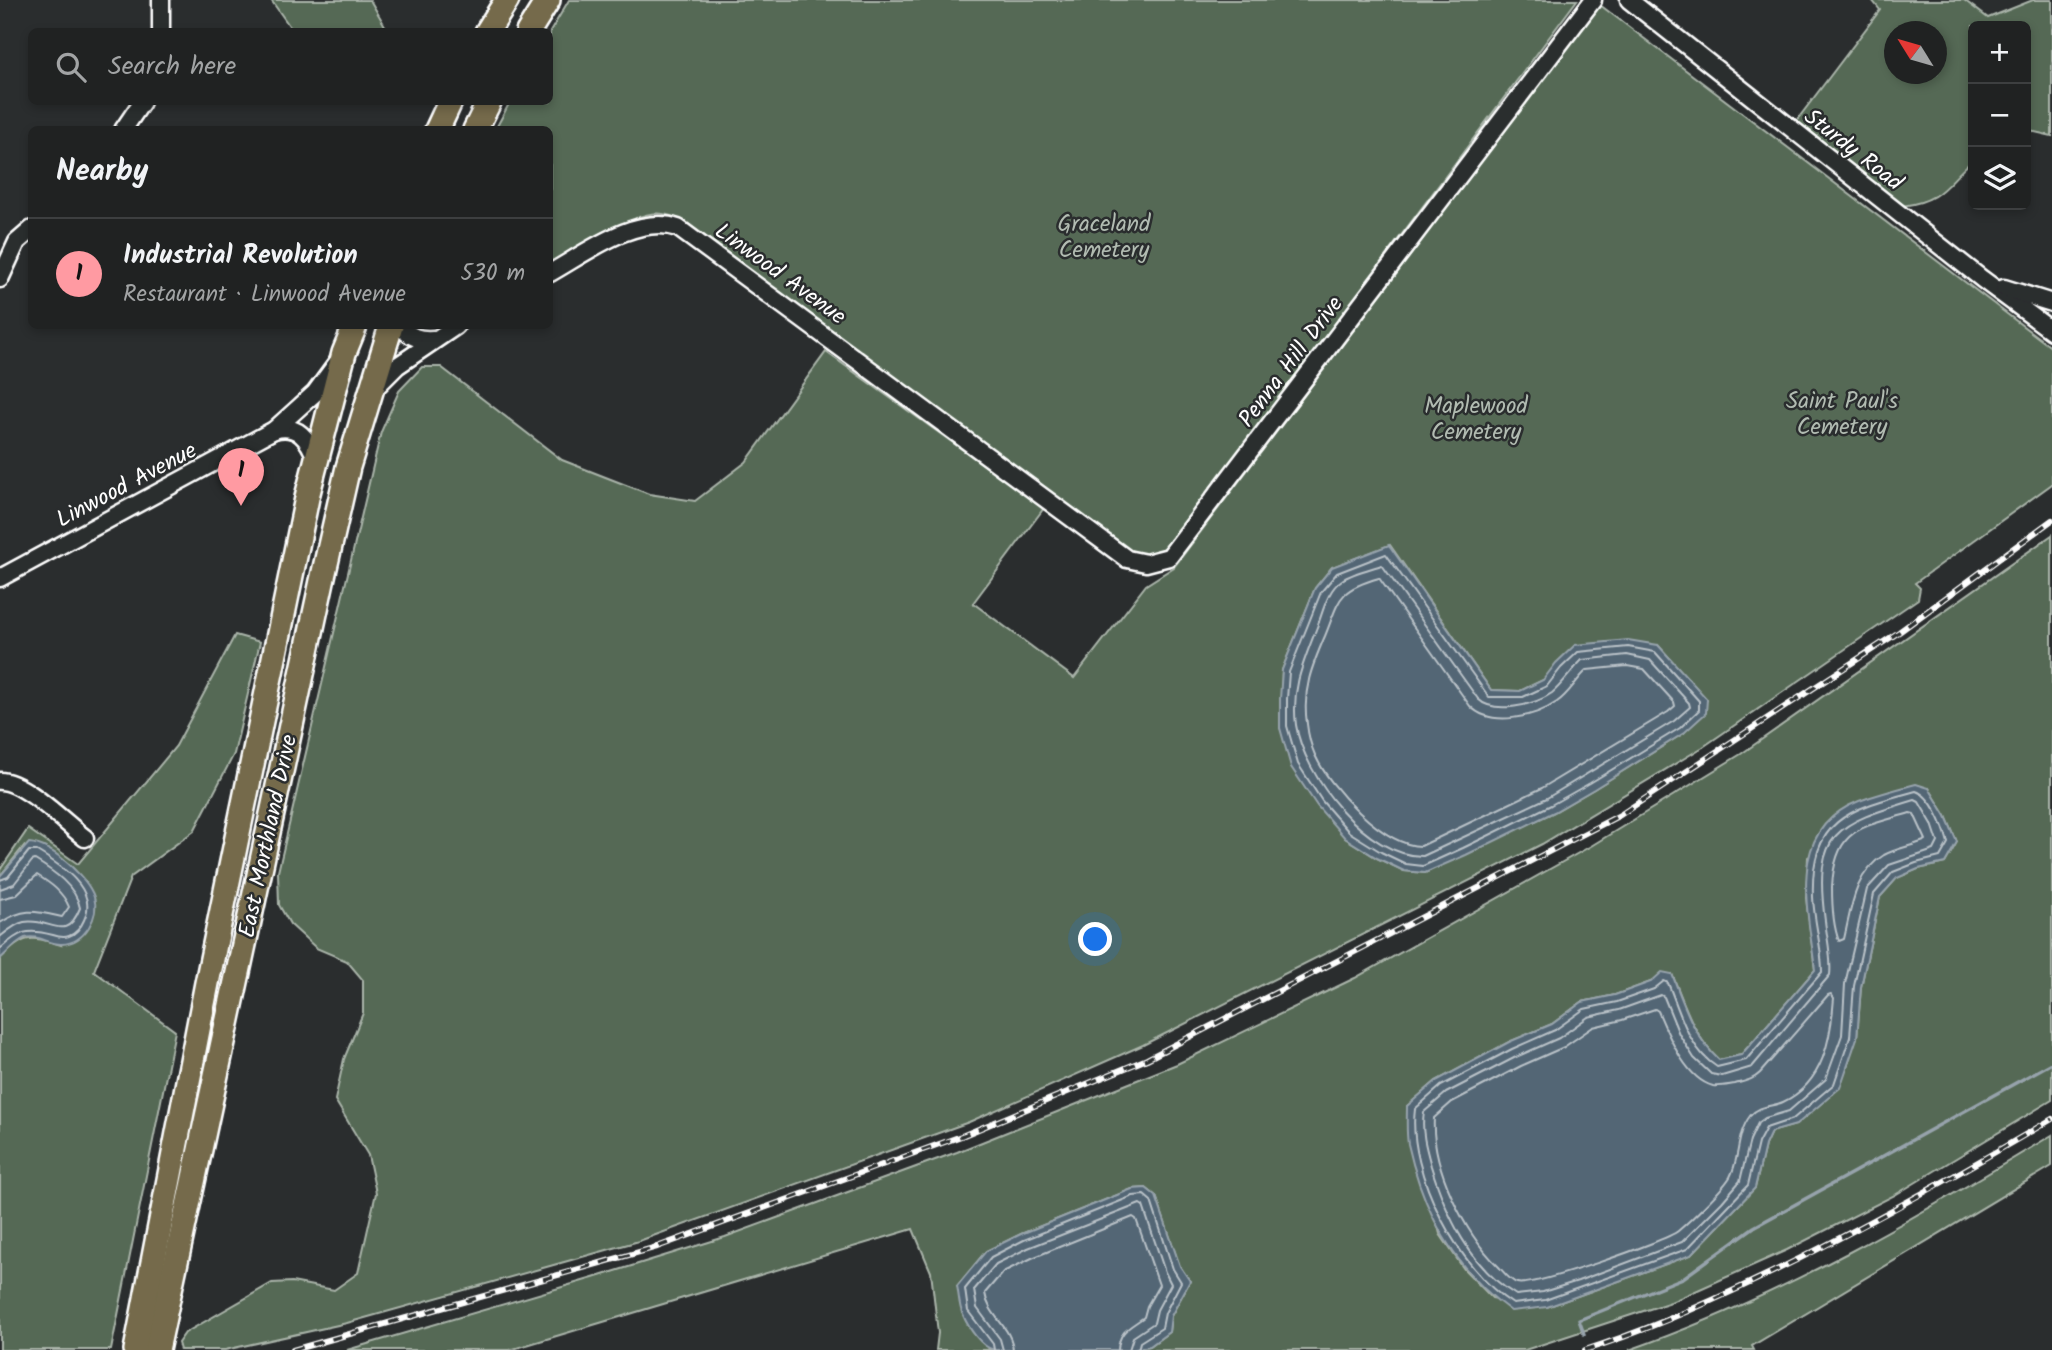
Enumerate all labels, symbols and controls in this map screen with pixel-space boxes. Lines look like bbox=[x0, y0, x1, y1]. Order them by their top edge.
north arrow bbox=[1884, 21, 1947, 84]
map controls bbox=[1968, 21, 2031, 210]
button: + bbox=[1968, 21, 2031, 84]
search box bbox=[28, 28, 553, 105]
text: Search here bbox=[108, 46, 236, 88]
icon: search bbox=[52, 48, 90, 86]
button: − bbox=[1968, 84, 2031, 147]
street label: Sturdy Road bbox=[1795, 100, 1911, 201]
button: layers bbox=[1968, 147, 2031, 210]
text: Nearby bbox=[56, 148, 148, 196]
park label: Graceland Cemetery bbox=[1057, 207, 1151, 269]
street label: Linwood Avenue bbox=[707, 214, 853, 335]
text: Industrial Revolution bbox=[123, 235, 358, 277]
text: 1 bbox=[76, 256, 82, 292]
text: 530 m bbox=[460, 256, 525, 292]
text: Restaurant · Linwood Avenue bbox=[123, 277, 406, 313]
street label: Penna Hill Drive bbox=[1230, 289, 1353, 436]
park label: Saint Paul's Cemetery bbox=[1786, 384, 1898, 446]
park label: Maplewood Cemetery bbox=[1424, 389, 1528, 451]
street label: Linwood Avenue bbox=[50, 433, 204, 538]
pin: 1 bbox=[218, 448, 264, 506]
street label: East Morthland Drive bbox=[230, 731, 308, 941]
your location bbox=[1078, 922, 1112, 956]

